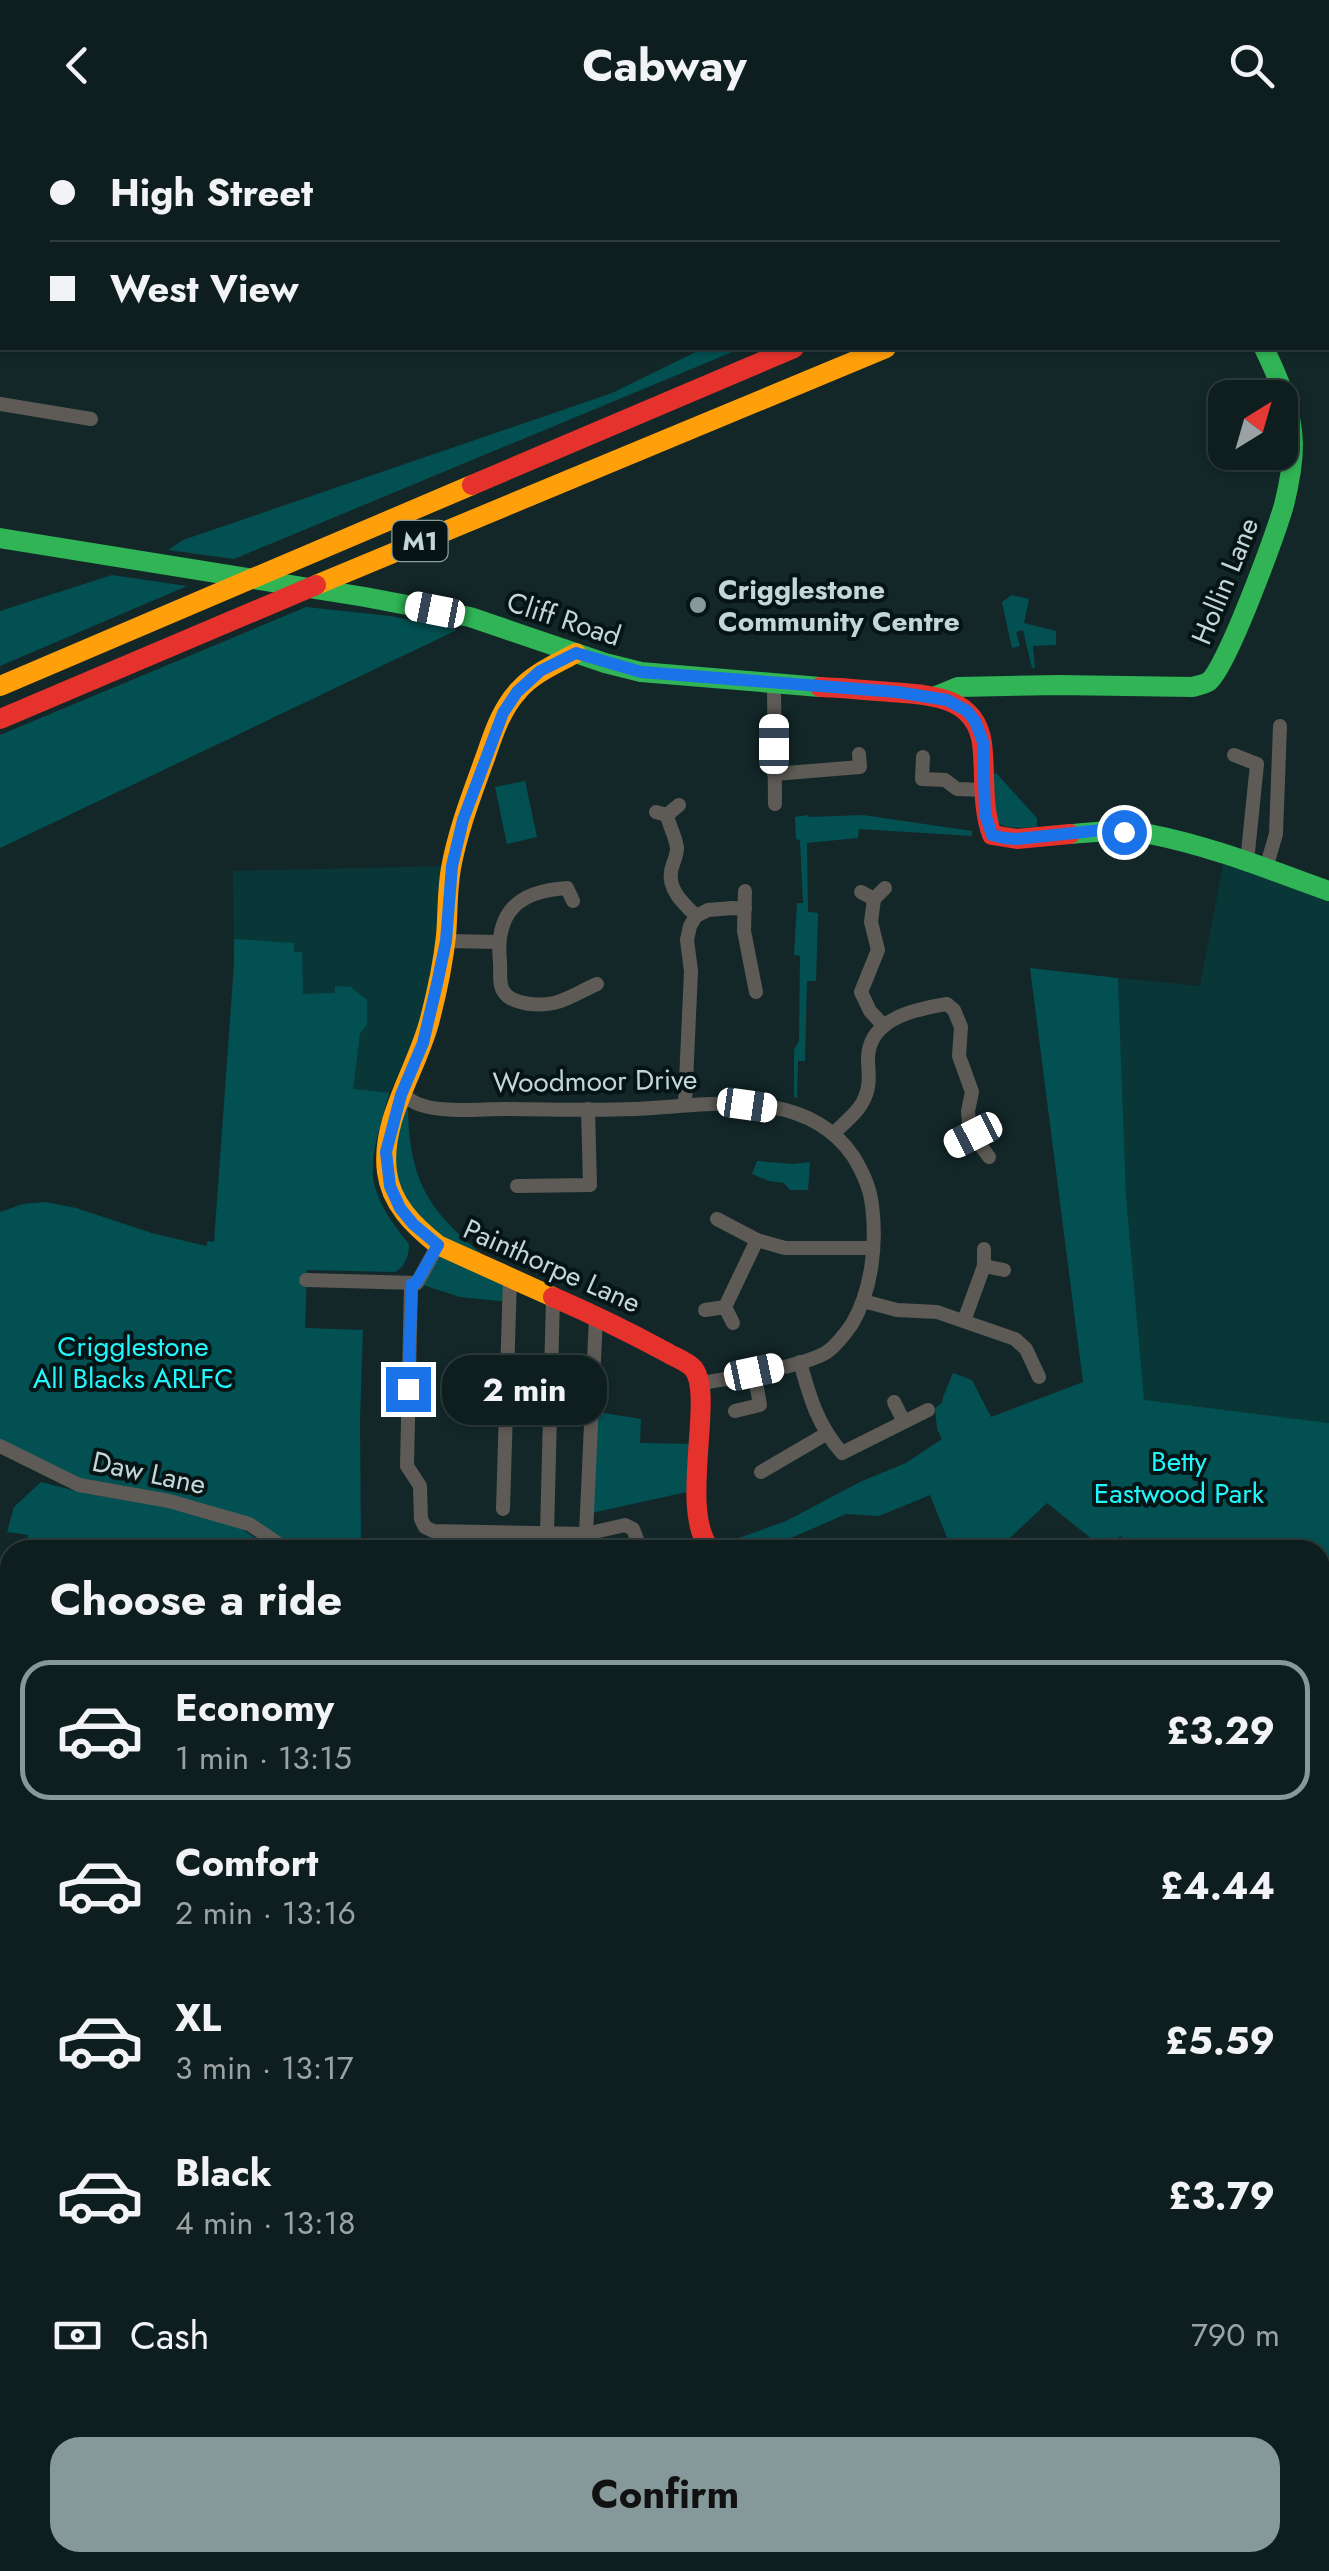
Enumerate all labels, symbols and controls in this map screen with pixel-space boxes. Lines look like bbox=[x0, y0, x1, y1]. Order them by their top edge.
text: Cabway bbox=[582, 33, 747, 98]
icon: back bbox=[50, 38, 105, 93]
icon: search bbox=[1224, 38, 1279, 93]
text: High Street bbox=[110, 165, 313, 220]
text: West View bbox=[110, 261, 299, 316]
north arrow bbox=[1208, 380, 1298, 470]
map controls bbox=[1208, 380, 1298, 470]
street label: Hollin Lane bbox=[1181, 511, 1269, 651]
road number: M1 bbox=[392, 521, 448, 561]
place label: Crigglestone Community Centre bbox=[718, 569, 960, 642]
street label: Cliff Road bbox=[502, 581, 626, 657]
car bbox=[403, 590, 467, 630]
marker: Crigglestone Community Centre bbox=[687, 594, 709, 616]
car bbox=[759, 714, 789, 774]
route start bbox=[1102, 810, 1147, 855]
street label: Woodmoor Drive bbox=[492, 1059, 698, 1103]
car bbox=[715, 1086, 779, 1124]
car bbox=[939, 1108, 1007, 1162]
street label: Painthorpe Lane bbox=[457, 1209, 647, 1323]
park label: Crigglestone All Blacks ARLFC bbox=[33, 1326, 233, 1399]
car bbox=[722, 1351, 786, 1393]
callout: 2 min bbox=[443, 1354, 608, 1424]
route end bbox=[386, 1367, 431, 1412]
text: 2 min bbox=[482, 1367, 567, 1413]
street label: Daw Lane bbox=[88, 1441, 210, 1505]
park label: Betty Eastwood Park bbox=[1094, 1441, 1265, 1514]
text: Choose a ride bbox=[50, 1567, 342, 1632]
text: Economy bbox=[175, 1680, 334, 1735]
icon: car bbox=[55, 1685, 145, 1775]
text: £3.29 bbox=[1166, 1703, 1275, 1758]
text: 1 min · 13:15 bbox=[175, 1735, 352, 1781]
text: Comfort bbox=[175, 1835, 318, 1890]
icon: car bbox=[55, 1840, 145, 1930]
text: £4.44 bbox=[1160, 1858, 1275, 1913]
text: 2 min · 13:16 bbox=[175, 1890, 356, 1936]
text: XL bbox=[175, 1990, 221, 2045]
icon: car bbox=[55, 1995, 145, 2085]
text: £5.59 bbox=[1165, 2013, 1275, 2068]
text: 3 min · 13:17 bbox=[175, 2045, 354, 2091]
text: Black bbox=[175, 2145, 272, 2200]
icon: car bbox=[55, 2150, 145, 2240]
text: £3.79 bbox=[1168, 2168, 1275, 2223]
text: 4 min · 13:18 bbox=[175, 2200, 355, 2246]
icon: cash bbox=[50, 2308, 105, 2363]
text: Cash bbox=[130, 2308, 210, 2363]
text: 790 m bbox=[1191, 2312, 1280, 2358]
button: Confirm bbox=[50, 2437, 1280, 2552]

